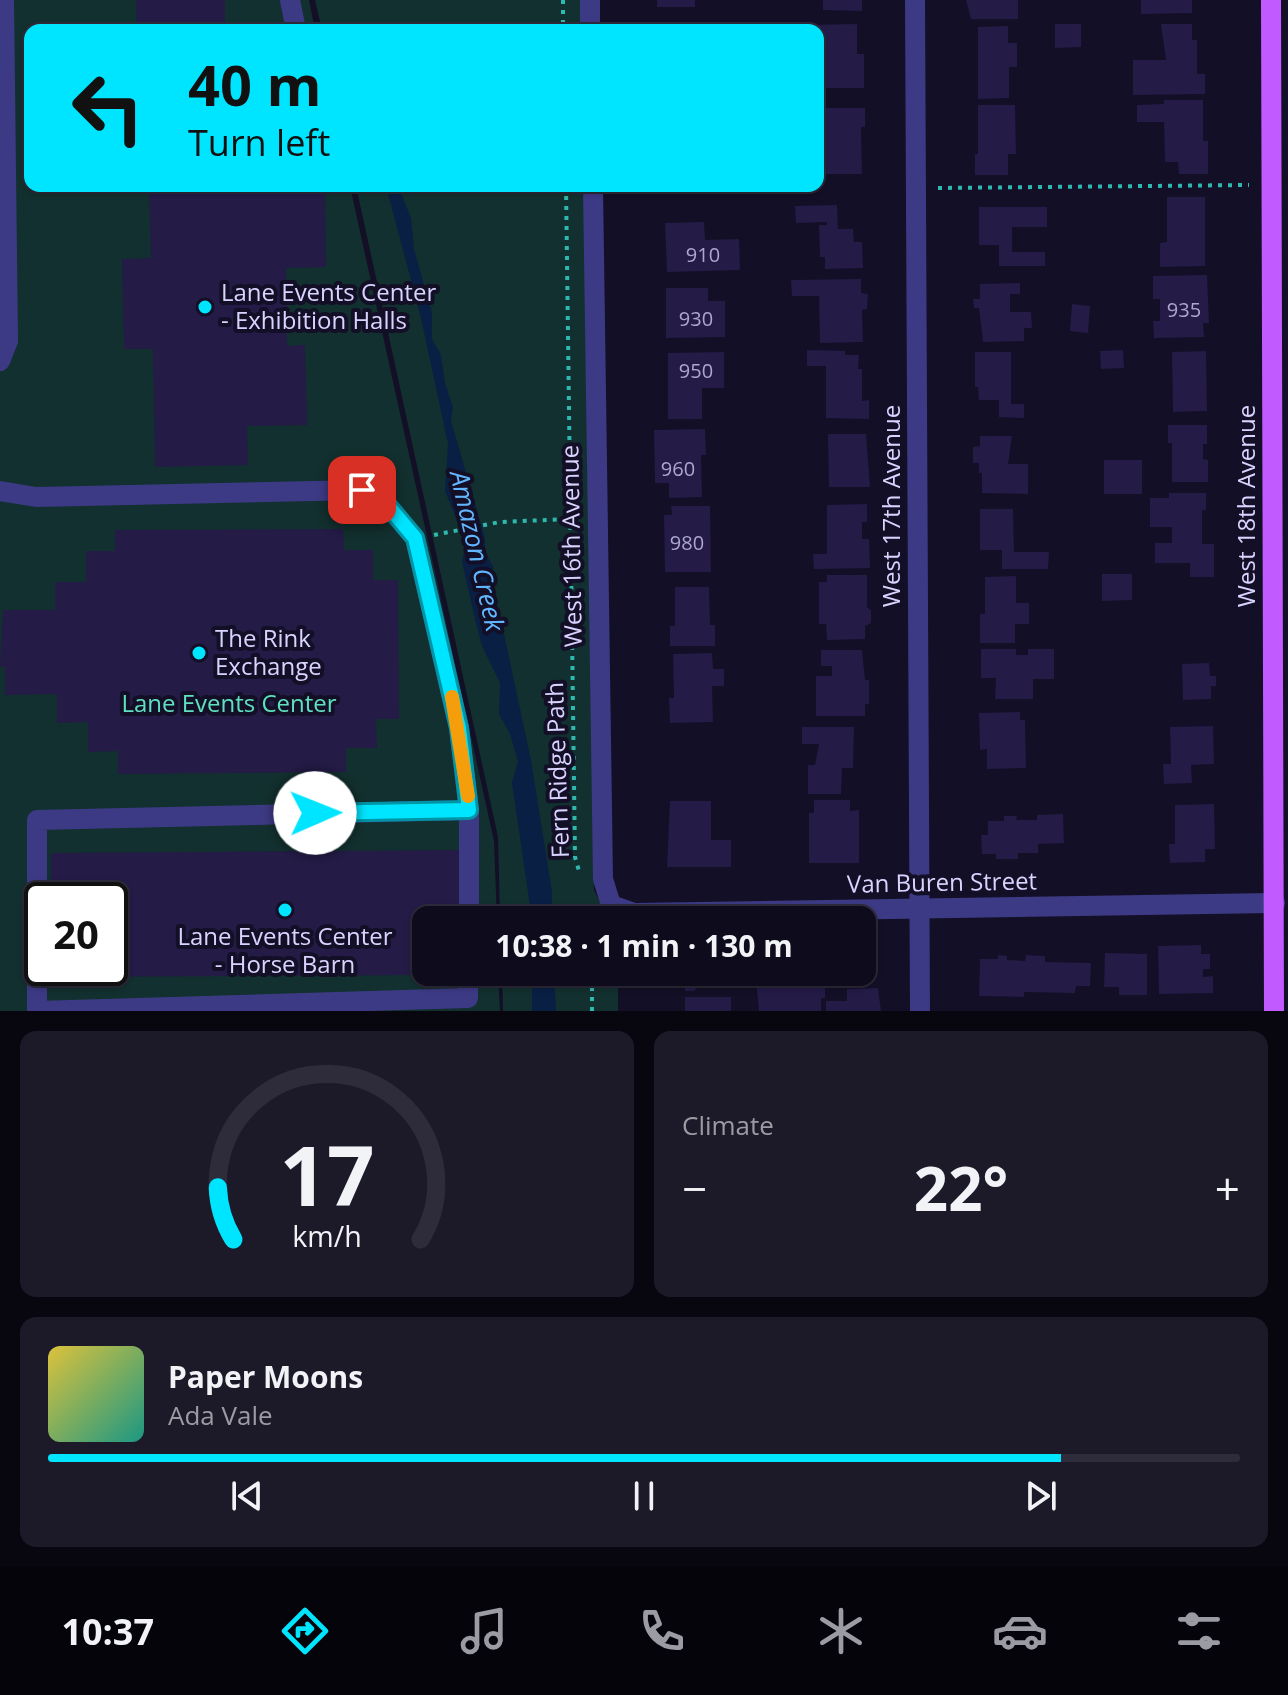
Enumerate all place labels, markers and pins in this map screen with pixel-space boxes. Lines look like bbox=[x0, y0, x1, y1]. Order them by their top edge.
place label: Lane Events Center - Exhibition Halls bbox=[221, 275, 436, 336]
marker: Lane Events Center - Exhibition Halls bbox=[196, 298, 214, 316]
pin bbox=[328, 456, 396, 524]
place label: The Rink Exchange bbox=[215, 621, 322, 682]
marker: The Rink Exchange bbox=[190, 644, 208, 662]
marker: Lane Events Center - Horse Barn bbox=[276, 901, 294, 919]
place label: Lane Events Center - Horse Barn bbox=[177, 919, 393, 980]

